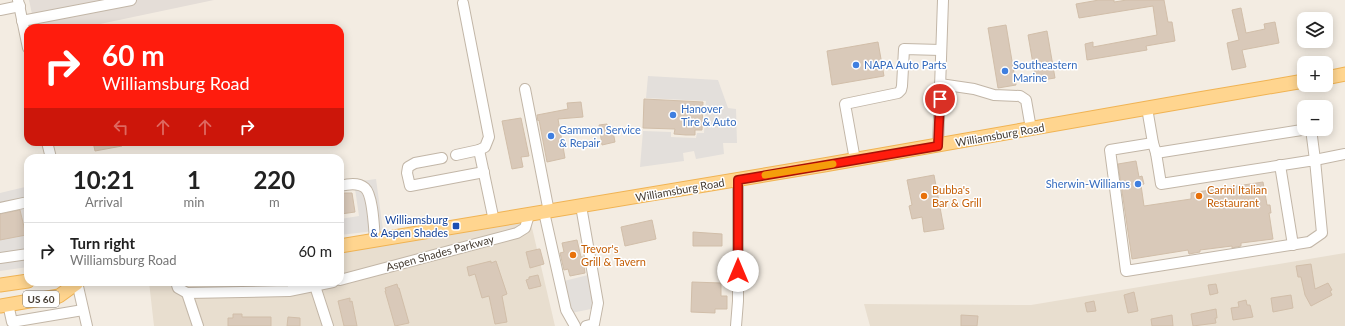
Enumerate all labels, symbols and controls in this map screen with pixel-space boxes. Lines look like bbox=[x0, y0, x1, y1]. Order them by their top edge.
map controls bbox=[1297, 12, 1333, 136]
button: layers bbox=[1297, 12, 1333, 48]
text: 60 m bbox=[102, 38, 165, 72]
icon: right bbox=[36, 40, 88, 92]
button: + bbox=[1297, 56, 1333, 92]
place label: NAPA Auto Parts bbox=[864, 58, 947, 71]
place label: Southeastern Marine bbox=[1013, 58, 1077, 84]
marker: NAPA Auto Parts bbox=[851, 60, 861, 70]
marker: Southeastern Marine bbox=[1000, 66, 1010, 76]
text: Williamsburg Road bbox=[102, 72, 250, 94]
pin bbox=[923, 82, 957, 116]
icon: arrive bbox=[929, 88, 951, 110]
button: − bbox=[1297, 100, 1333, 136]
place label: Hanover Tire & Auto bbox=[681, 102, 736, 128]
marker: Hanover Tire & Auto bbox=[668, 110, 678, 120]
icon: left bbox=[110, 116, 132, 138]
icon: ahead bbox=[152, 116, 174, 138]
icon: ahead bbox=[194, 116, 216, 138]
icon: right bbox=[236, 116, 258, 138]
street label: Williamsburg Road bbox=[954, 120, 1045, 149]
place label: Gammon Service & Repair bbox=[559, 123, 641, 149]
marker: Gammon Service & Repair bbox=[546, 131, 556, 141]
text: 10:21 bbox=[73, 165, 135, 194]
text: 1 bbox=[187, 165, 201, 194]
text: 220 bbox=[253, 165, 295, 194]
street label: Williamsburg Road bbox=[634, 175, 725, 204]
place label: Sherwin-Williams bbox=[1046, 177, 1130, 190]
marker: Sherwin-Williams bbox=[1133, 179, 1143, 189]
place label: Bubba's Bar & Grill bbox=[932, 183, 982, 209]
place label: Carini Italian Restaurant bbox=[1207, 183, 1267, 209]
marker: Bubba's Bar & Grill bbox=[919, 191, 929, 201]
marker: Carini Italian Restaurant bbox=[1194, 191, 1204, 201]
text: Arrival bbox=[85, 194, 122, 210]
text: min bbox=[184, 194, 205, 210]
text: m bbox=[269, 194, 280, 210]
place label: Williamsburg & Aspen Shades bbox=[370, 213, 448, 239]
marker: Williamsburg & Aspen Shades bbox=[451, 221, 461, 231]
street label: Aspen Shades Parkway bbox=[384, 232, 496, 273]
text: Turn right bbox=[70, 234, 135, 252]
icon: right bbox=[36, 240, 58, 262]
text: 60 m bbox=[298, 242, 332, 260]
place label: Trevor's Grill & Tavern bbox=[581, 242, 646, 268]
marker: Trevor's Grill & Tavern bbox=[568, 250, 578, 260]
position arrow bbox=[717, 250, 759, 292]
text: Williamsburg Road bbox=[70, 252, 177, 268]
road number: US 60 bbox=[23, 291, 59, 307]

